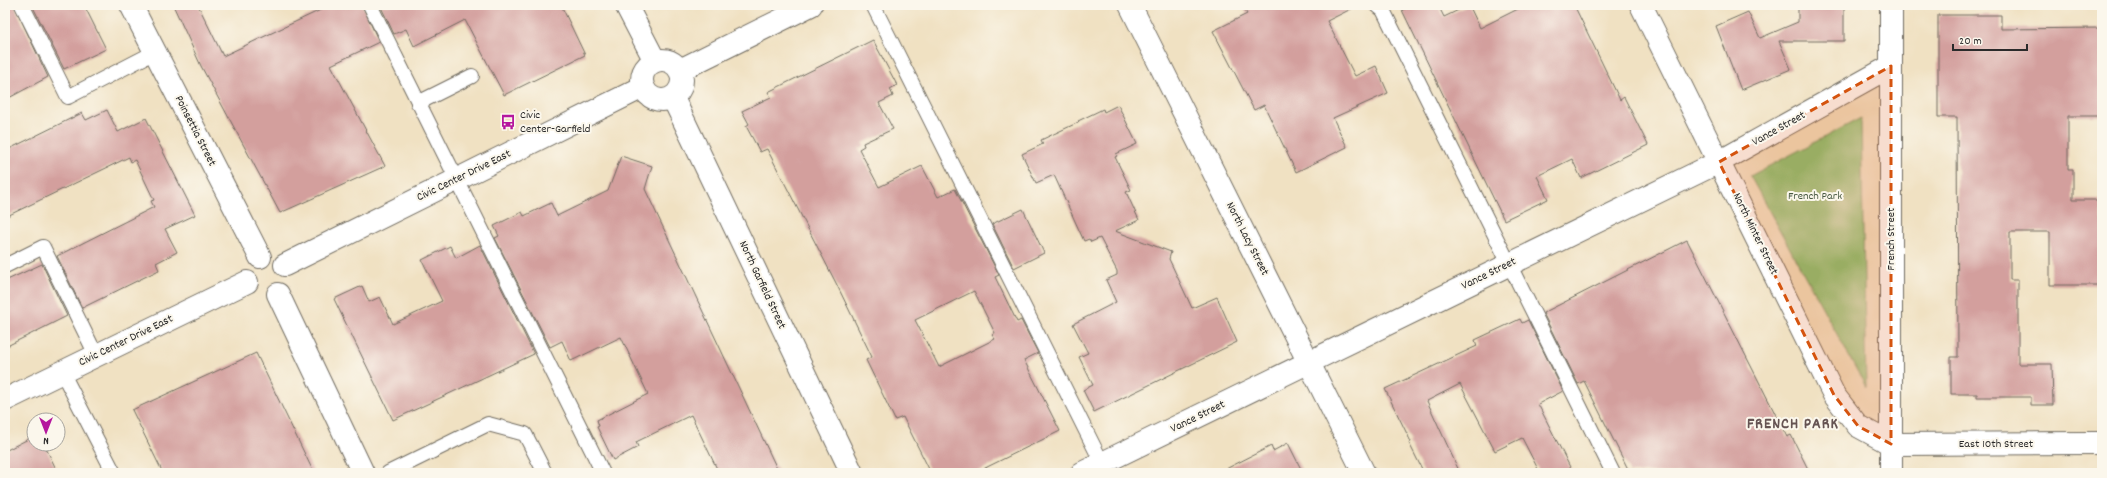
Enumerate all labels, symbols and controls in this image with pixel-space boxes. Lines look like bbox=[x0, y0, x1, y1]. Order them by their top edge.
scale bar bbox=[1953, 26, 2027, 52]
text: 20 m bbox=[1959, 33, 1982, 50]
street label: Poinsettia Street bbox=[170, 93, 220, 170]
place label: Civic Center-Garfield bbox=[520, 107, 590, 138]
street label: Vance Street bbox=[1749, 107, 1809, 151]
bus stop icon: Civic Center-Garfield bbox=[499, 113, 517, 131]
street label: Civic Center Drive East bbox=[414, 146, 515, 206]
park label: French Park bbox=[1788, 188, 1842, 205]
street label: North Minter Street bbox=[1728, 190, 1782, 278]
street label: North Lacy Street bbox=[1221, 199, 1273, 279]
street label: French Street bbox=[1883, 207, 1900, 270]
street label: North Garfield Street bbox=[734, 238, 790, 332]
street label: Vance Street bbox=[1459, 253, 1520, 295]
street label: Civic Center Drive East bbox=[76, 311, 177, 371]
street label: Vance Street bbox=[1168, 396, 1229, 438]
north arrow bbox=[26, 412, 66, 452]
district label: FRENCH PARK bbox=[1747, 413, 1839, 436]
text: N bbox=[43, 432, 49, 448]
street label: East 10th Street bbox=[1959, 436, 2034, 453]

